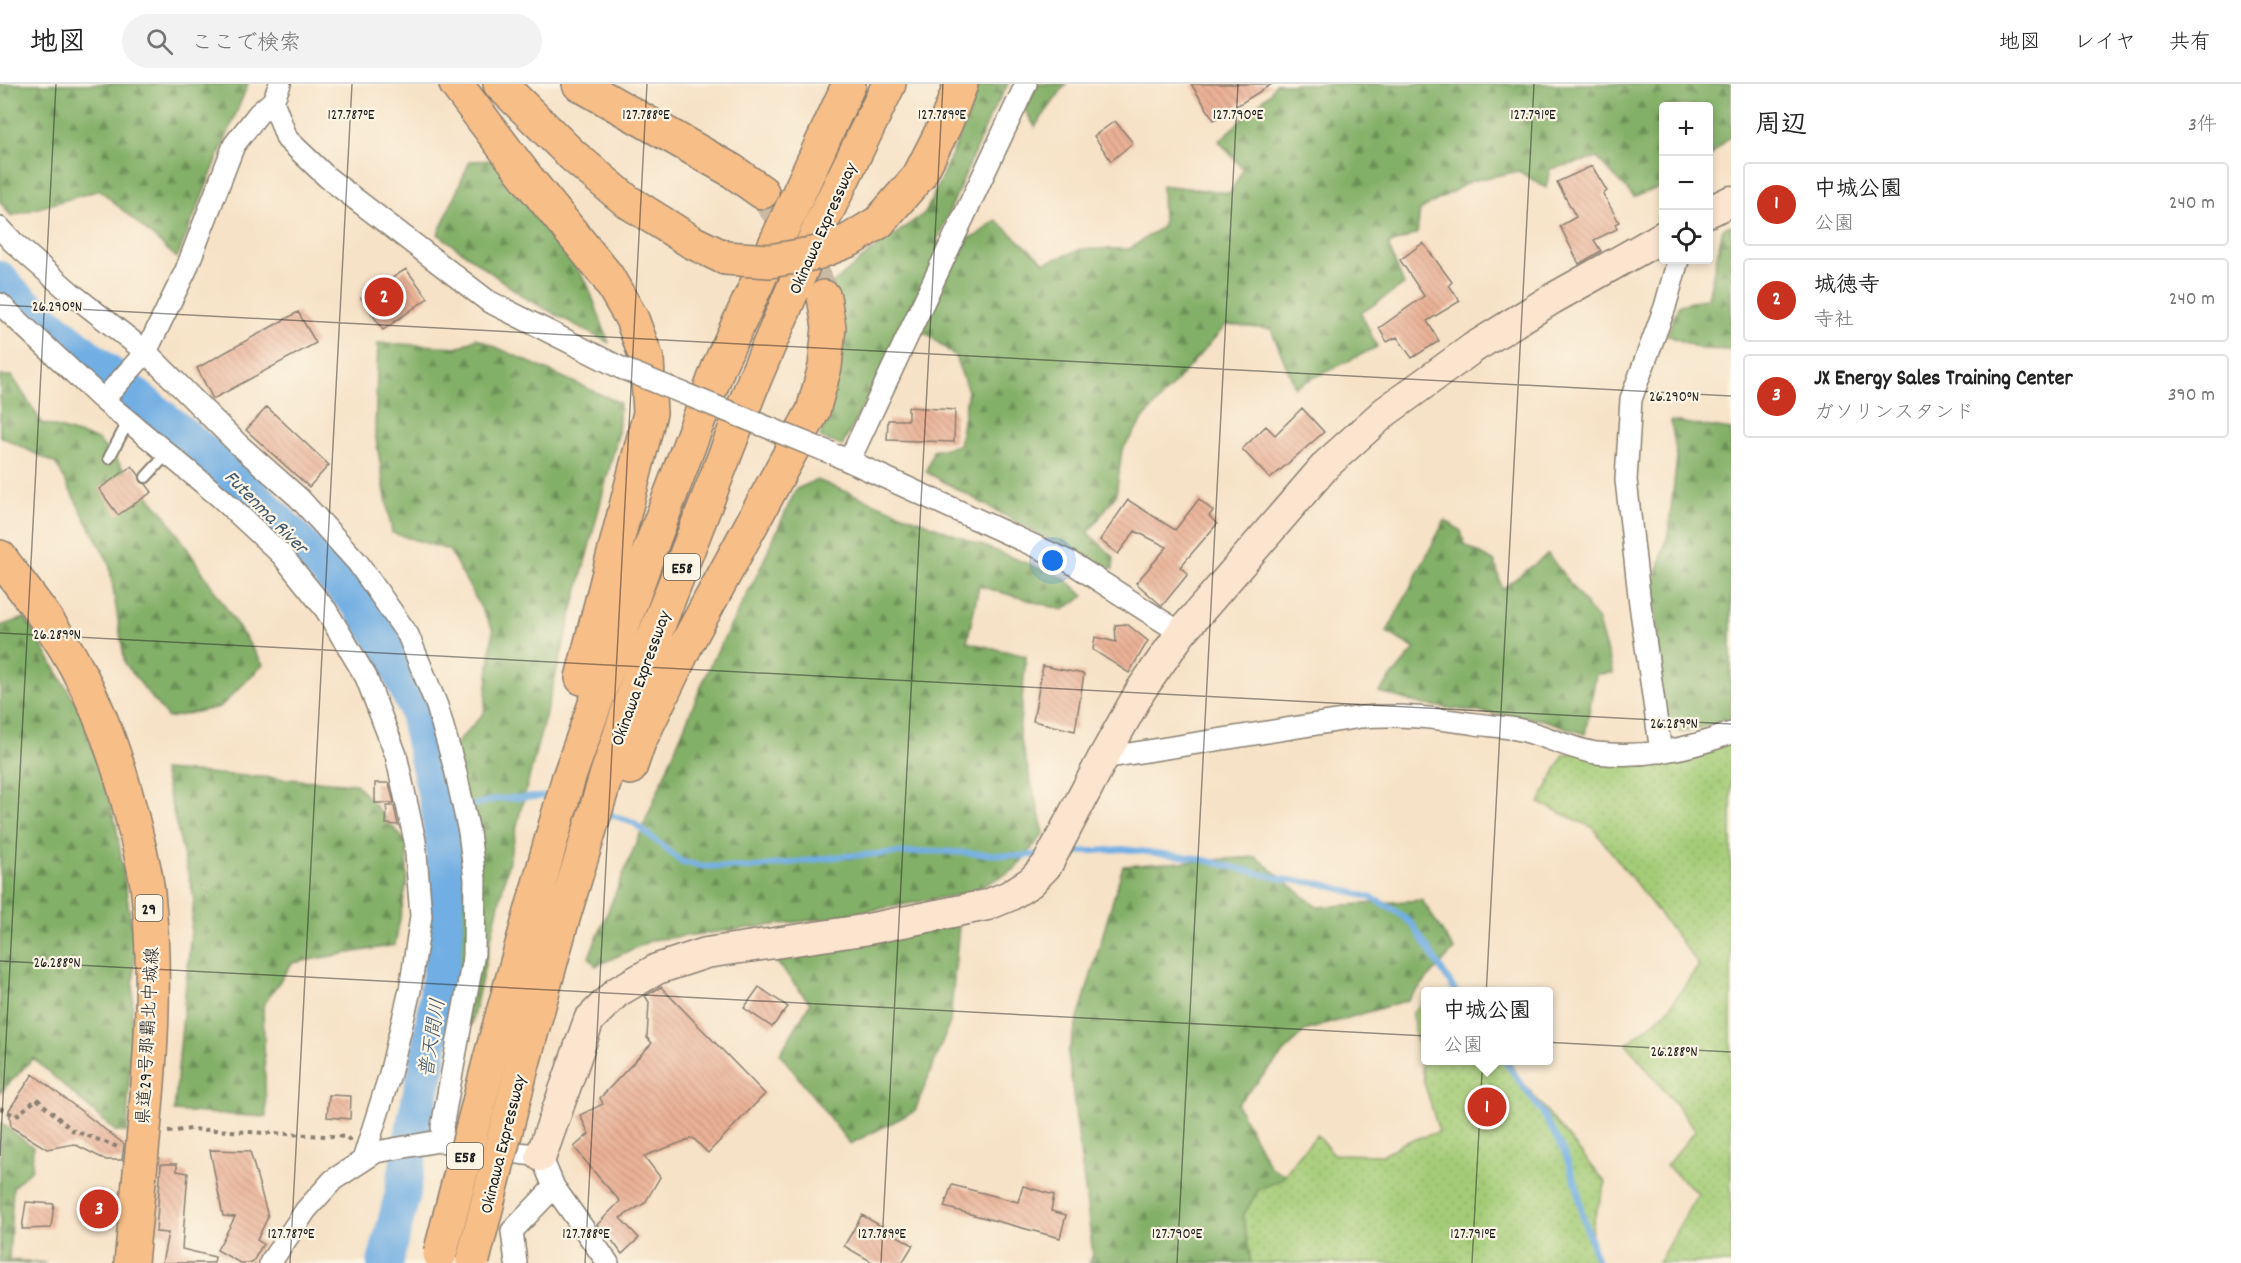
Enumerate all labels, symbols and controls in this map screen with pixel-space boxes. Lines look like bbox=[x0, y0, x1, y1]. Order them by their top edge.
search box bbox=[122, 14, 542, 68]
text: 地図 bbox=[30, 25, 86, 65]
icon: search bbox=[143, 25, 176, 58]
text: ここで検索 bbox=[191, 29, 301, 60]
text: 地図 bbox=[1999, 29, 2041, 59]
text: レイヤ bbox=[2074, 29, 2136, 59]
text: 共有 bbox=[2169, 29, 2211, 59]
map controls bbox=[1659, 102, 1713, 264]
button: + bbox=[1659, 102, 1713, 156]
text: 127.787°E bbox=[327, 105, 375, 127]
text: 127.788°E bbox=[622, 105, 670, 127]
text: 127.789°E bbox=[918, 105, 966, 127]
text: 127.790°E bbox=[1213, 105, 1263, 127]
text: 127.791°E bbox=[1510, 105, 1556, 127]
text: 周辺 bbox=[1755, 108, 1807, 145]
text: 3件 bbox=[2188, 112, 2217, 140]
button: − bbox=[1659, 156, 1713, 210]
street label: Okinawa Expressway bbox=[784, 158, 865, 299]
text: 中城公園 bbox=[1814, 175, 1902, 206]
text: 1 bbox=[1774, 190, 1779, 218]
text: 240 m bbox=[2169, 190, 2215, 218]
button: locate bbox=[1659, 210, 1713, 264]
text: 公園 bbox=[1814, 211, 1854, 239]
text: 城徳寺 bbox=[1814, 271, 1880, 302]
pin: 2 bbox=[364, 274, 404, 320]
text: 2 bbox=[1772, 286, 1781, 314]
text: 240 m bbox=[2169, 286, 2215, 314]
text: 26.290°N bbox=[32, 297, 82, 319]
text: 寺社 bbox=[1814, 307, 1854, 335]
text: JX Energy Sales Training Center bbox=[1814, 364, 2073, 395]
text: 3 bbox=[1772, 382, 1781, 410]
text: 390 m bbox=[2168, 382, 2215, 410]
text: 26.290°N bbox=[1649, 387, 1699, 409]
text: ガソリンスタンド bbox=[1814, 400, 1974, 428]
water label: Futenma River bbox=[217, 465, 315, 563]
your location bbox=[1038, 546, 1067, 575]
road number: E58 bbox=[664, 554, 700, 580]
street label: Okinawa Expressway bbox=[606, 607, 679, 750]
text: 26.289°N bbox=[33, 625, 81, 647]
text: 26.289°N bbox=[1650, 714, 1698, 736]
road number: 29 bbox=[136, 895, 162, 921]
street label: 県道29号那覇北中城線 bbox=[132, 947, 167, 1126]
text: 26.288°N bbox=[33, 953, 81, 975]
popup bbox=[1421, 987, 1553, 1065]
water label: 普天間川 bbox=[414, 997, 454, 1080]
text: 中城公園 bbox=[1443, 997, 1531, 1028]
text: 公園 bbox=[1443, 1033, 1483, 1061]
text: 26.288°N bbox=[1650, 1042, 1698, 1064]
street label: Okinawa Expressway bbox=[475, 1072, 534, 1217]
pin: 1 bbox=[1468, 1084, 1506, 1130]
road number: E58 bbox=[447, 1143, 483, 1169]
pin: 3 bbox=[80, 1186, 118, 1232]
text: 127.787°E bbox=[267, 1224, 315, 1246]
text: 127.788°E bbox=[562, 1224, 610, 1246]
text: 127.789°E bbox=[858, 1224, 906, 1246]
text: 127.790°E bbox=[1152, 1224, 1202, 1246]
text: 127.791°E bbox=[1450, 1224, 1496, 1246]

